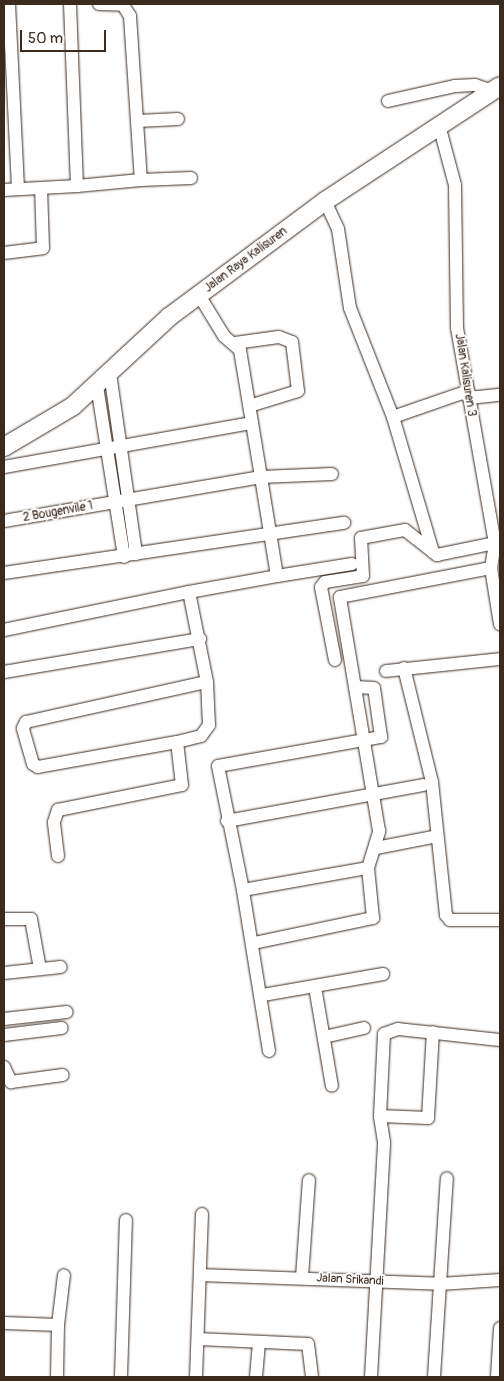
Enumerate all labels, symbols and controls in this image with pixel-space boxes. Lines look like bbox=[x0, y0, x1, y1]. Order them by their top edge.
scale bar bbox=[22, 20, 109, 52]
text: 50 m bbox=[28, 29, 63, 48]
street label: Jalan Raya Kalisuren bbox=[202, 224, 290, 296]
street label: Jalan Kalisuren 3 bbox=[451, 333, 479, 417]
street label: 2 Bougenvile 1 bbox=[22, 499, 94, 525]
street label: Jalan Srikandi bbox=[316, 1271, 384, 1289]

